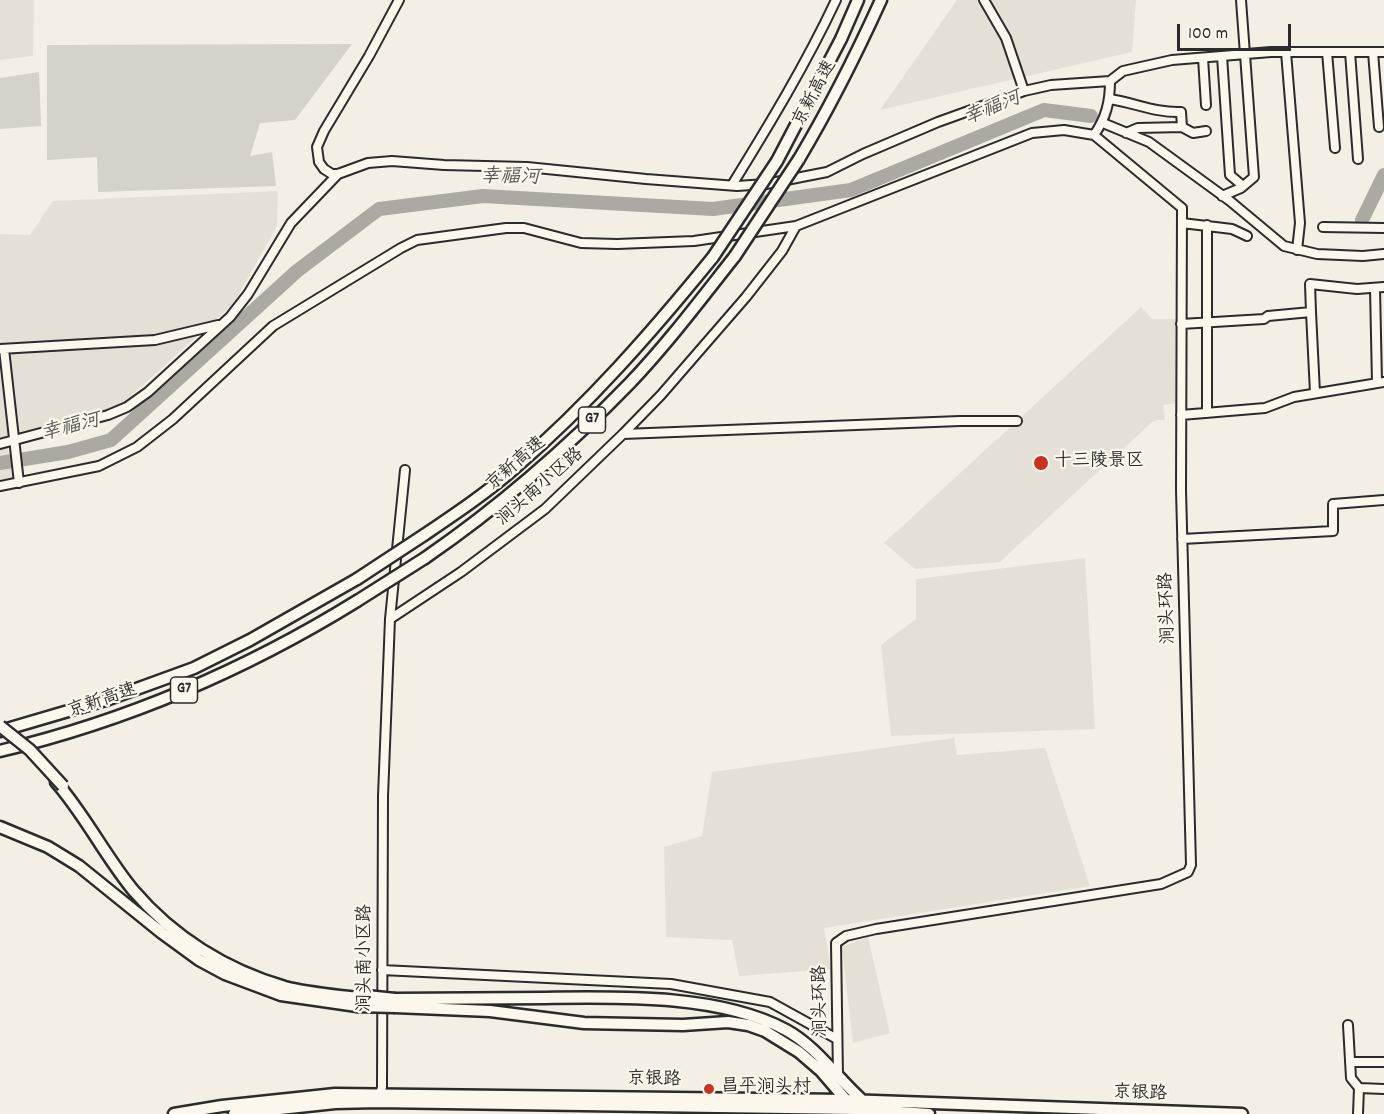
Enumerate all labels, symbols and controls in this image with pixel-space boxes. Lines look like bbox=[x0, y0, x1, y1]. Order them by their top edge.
scale bar bbox=[1180, 12, 1294, 50]
text: 100 m bbox=[1188, 22, 1228, 47]
street label: 京新高速 bbox=[790, 57, 842, 131]
water label: 幸福河 bbox=[961, 88, 1025, 132]
water label: 幸福河 bbox=[480, 166, 540, 192]
road number: G7 bbox=[578, 407, 606, 433]
water label: 幸福河 bbox=[39, 410, 103, 448]
street label: 京新高速 bbox=[483, 433, 551, 497]
street label: 涧头南小区路 bbox=[493, 444, 589, 532]
place label: 十三陵景区 bbox=[1054, 452, 1144, 474]
marker: 十三陵景区 bbox=[1032, 454, 1050, 472]
street label: 涧头环路 bbox=[1157, 572, 1181, 644]
road number: G7 bbox=[170, 677, 198, 703]
street label: 京新高速 bbox=[65, 680, 141, 724]
street label: 涧头南小区路 bbox=[356, 904, 378, 1012]
street label: 涧头环路 bbox=[811, 965, 833, 1037]
street label: 京银路 bbox=[627, 1070, 681, 1092]
place label: 昌平涧头村 bbox=[721, 1078, 811, 1100]
marker: 昌平涧头村 bbox=[702, 1082, 716, 1096]
street label: 京银路 bbox=[1113, 1083, 1167, 1107]

